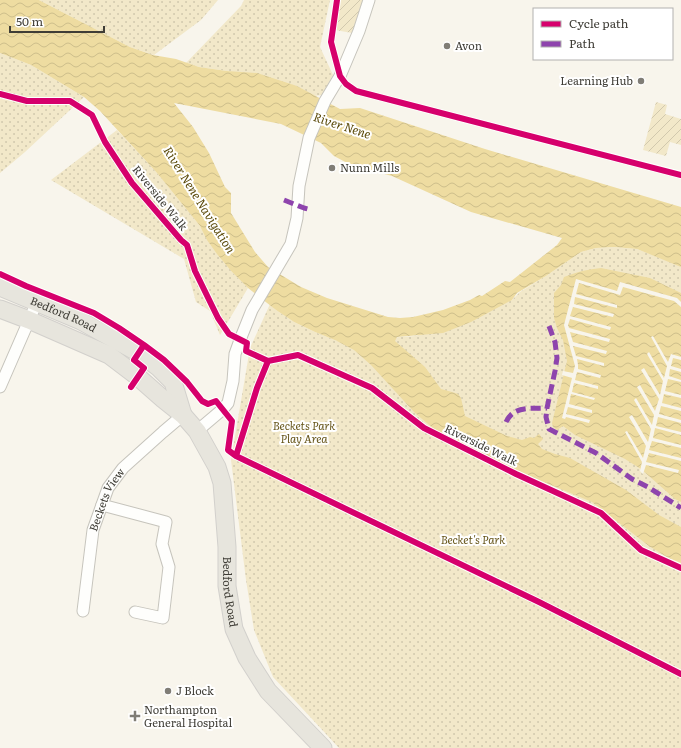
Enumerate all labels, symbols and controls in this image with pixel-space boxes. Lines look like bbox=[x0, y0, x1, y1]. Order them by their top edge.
scale bar bbox=[10, 8, 104, 34]
legend bbox=[533, 8, 673, 60]
text: 50 m bbox=[16, 12, 43, 30]
text: Cycle path bbox=[569, 14, 629, 32]
text: Path bbox=[569, 34, 595, 52]
place label: Avon bbox=[455, 37, 482, 53]
marker: Avon bbox=[442, 41, 452, 51]
place label: Learning Hub bbox=[560, 72, 633, 88]
marker: Learning Hub bbox=[636, 76, 646, 86]
water label: River Nene bbox=[311, 107, 374, 143]
water label: River Nene Navigation bbox=[160, 143, 240, 256]
place label: Nunn Mills bbox=[340, 159, 399, 175]
street label: Riverside Walk bbox=[129, 161, 192, 234]
marker: Nunn Mills bbox=[327, 163, 337, 173]
street label: Bedford Road bbox=[28, 292, 100, 335]
park label: Beckets Park Play Area bbox=[273, 417, 335, 446]
street label: Riverside Walk bbox=[442, 419, 521, 469]
street label: Beckets View bbox=[84, 464, 128, 533]
park label: Becket's Park bbox=[441, 531, 505, 547]
street label: Bedford Road bbox=[220, 556, 243, 628]
place label: J Block bbox=[176, 682, 214, 698]
marker: J Block bbox=[163, 686, 173, 696]
place label: Northampton General Hospital bbox=[144, 701, 232, 730]
marker: Northampton General Hospital bbox=[129, 710, 141, 722]

